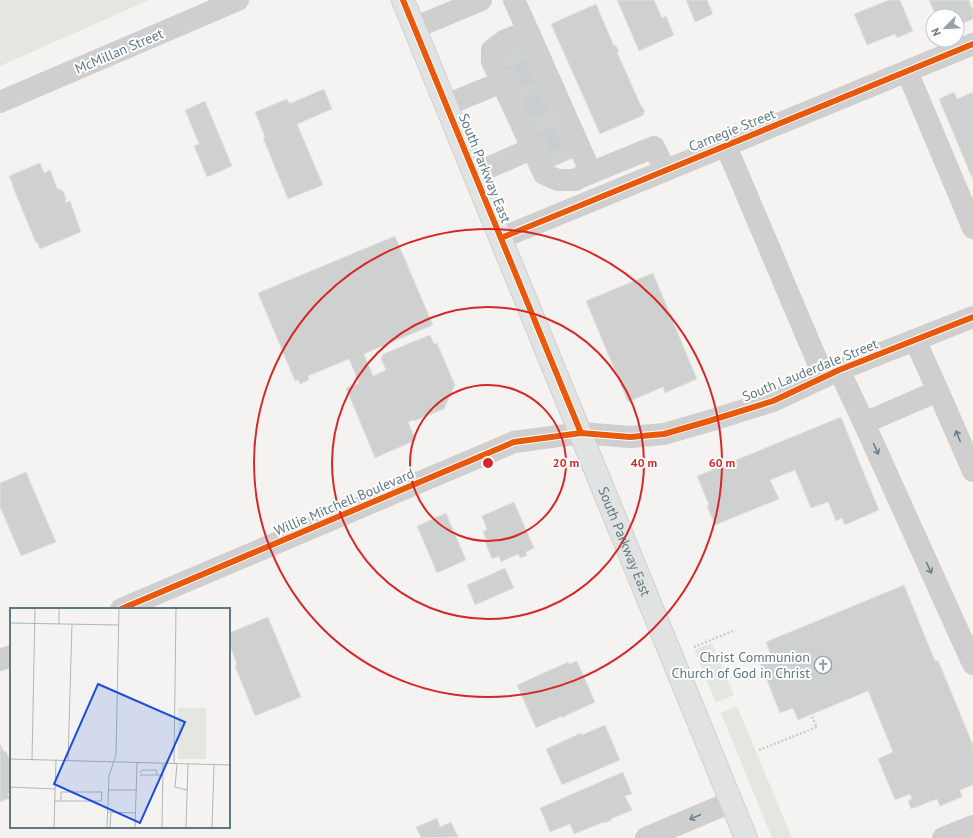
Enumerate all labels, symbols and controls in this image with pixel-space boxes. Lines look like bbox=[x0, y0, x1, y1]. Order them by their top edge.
north arrow bbox=[925, 8, 965, 48]
street label: McMillan Street bbox=[72, 24, 166, 78]
text: N bbox=[928, 26, 944, 38]
street label: Carnegie Street bbox=[686, 104, 778, 156]
street label: South Parkway East bbox=[455, 111, 515, 226]
street label: South Lauderdale Street bbox=[740, 334, 881, 405]
one-way arrow bbox=[953, 430, 961, 442]
one-way arrow bbox=[873, 443, 880, 455]
text: 20 m bbox=[553, 455, 579, 470]
text: 40 m bbox=[631, 455, 657, 470]
text: 60 m bbox=[709, 455, 735, 470]
centre of rings bbox=[481, 456, 495, 470]
street label: Willie Mitchell Boulevard bbox=[271, 464, 417, 540]
street label: South Parkway East bbox=[594, 484, 655, 599]
one-way arrow bbox=[926, 561, 934, 573]
inset map bbox=[10, 608, 230, 828]
place label: Christ Communion Church of God in Christ bbox=[671, 648, 810, 682]
church icon: Christ Communion Church of God in Christ bbox=[813, 655, 833, 675]
one-way arrow bbox=[689, 814, 701, 822]

